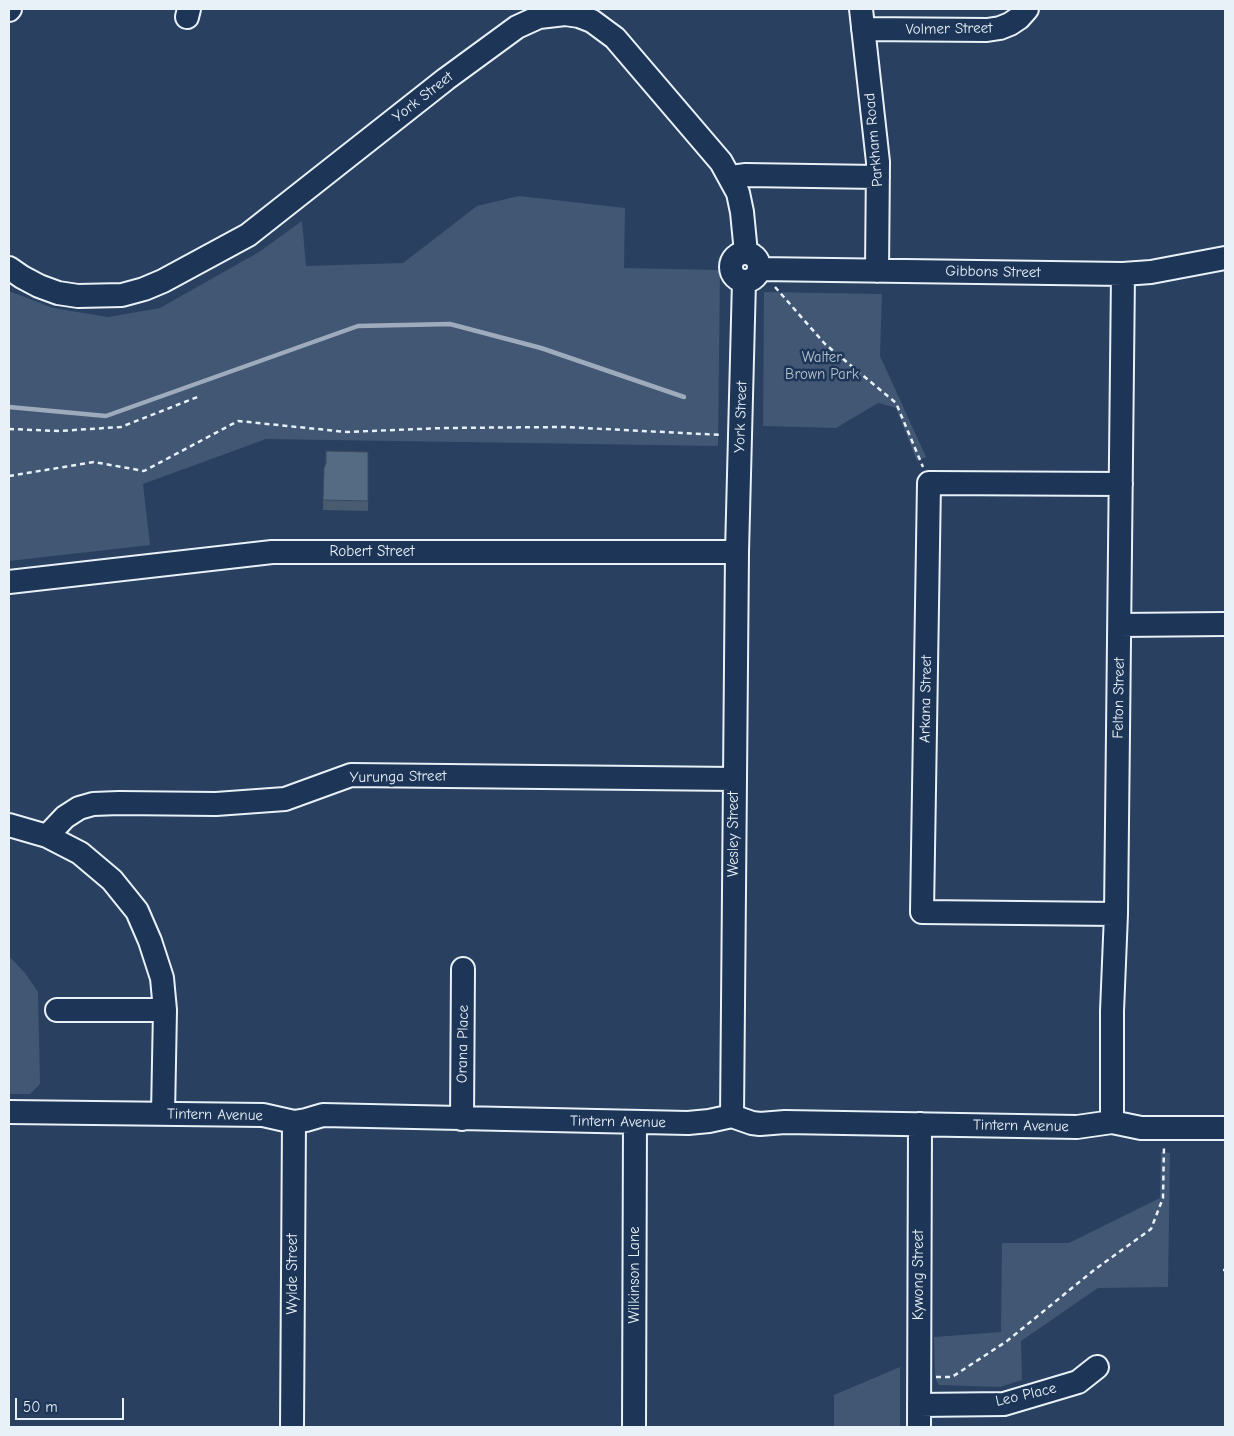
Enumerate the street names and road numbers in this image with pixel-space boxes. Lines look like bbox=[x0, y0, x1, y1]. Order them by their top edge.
street label: Volmer Street bbox=[905, 19, 993, 39]
street label: York Street bbox=[389, 68, 457, 126]
street label: Parkham Road bbox=[861, 92, 887, 188]
street label: Gibbons Street bbox=[945, 262, 1041, 282]
street label: York Street bbox=[731, 381, 751, 453]
street label: Robert Street bbox=[329, 543, 415, 561]
street label: Arkana Street bbox=[916, 655, 936, 743]
street label: Felton Street bbox=[1109, 657, 1129, 739]
street label: Yurunga Street bbox=[349, 767, 447, 787]
street label: Wesley Street bbox=[725, 791, 743, 877]
street label: Orana Place bbox=[453, 1005, 473, 1083]
street label: Tintern Avenue bbox=[167, 1105, 263, 1125]
street label: Tintern Avenue bbox=[570, 1112, 666, 1132]
street label: Tintern Avenue bbox=[973, 1116, 1069, 1136]
street label: Wilkinson Lane bbox=[626, 1227, 644, 1323]
street label: Kywong Street bbox=[910, 1230, 928, 1320]
street label: Wylde Street bbox=[284, 1233, 302, 1315]
street label: Leo Place bbox=[994, 1379, 1058, 1411]

